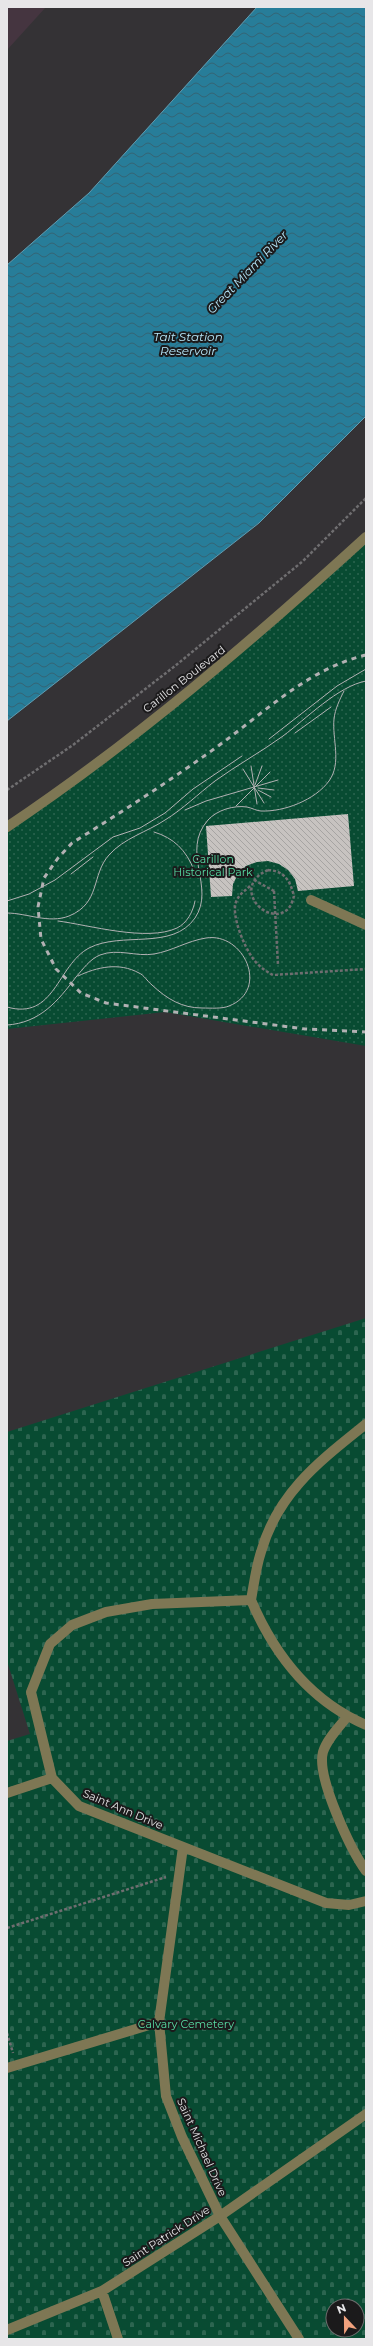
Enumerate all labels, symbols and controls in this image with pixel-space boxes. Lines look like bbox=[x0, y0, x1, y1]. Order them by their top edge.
water label: Great Miami River bbox=[204, 227, 291, 317]
water label: Tait Station Reservoir bbox=[153, 329, 223, 358]
street label: Carillon Boulevard bbox=[140, 642, 228, 716]
park label: Carillon Historical Park bbox=[173, 852, 253, 879]
street label: Saint Ann Drive bbox=[81, 1786, 165, 1832]
park label: Calvary Cemetery bbox=[138, 2017, 234, 2031]
street label: Saint Michael Drive bbox=[174, 2096, 230, 2198]
street label: Saint Patrick Drive bbox=[120, 2202, 213, 2269]
north arrow bbox=[325, 2298, 365, 2338]
text: N bbox=[335, 2301, 348, 2317]

